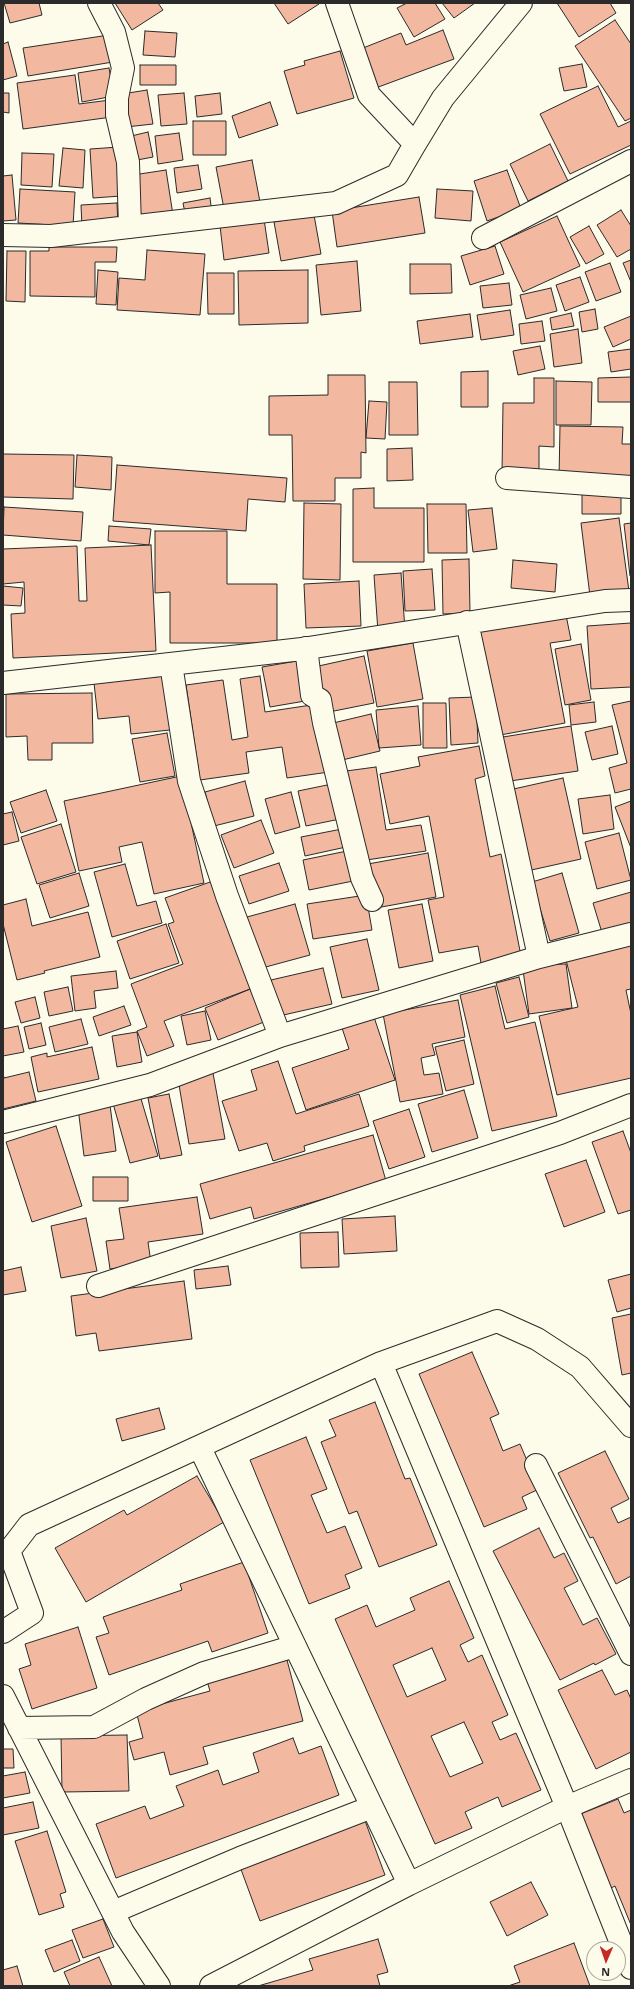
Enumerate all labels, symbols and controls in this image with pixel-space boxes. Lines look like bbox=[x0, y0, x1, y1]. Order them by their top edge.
north arrow bbox=[586, 1941, 626, 1981]
text: N bbox=[601, 1965, 610, 1980]

